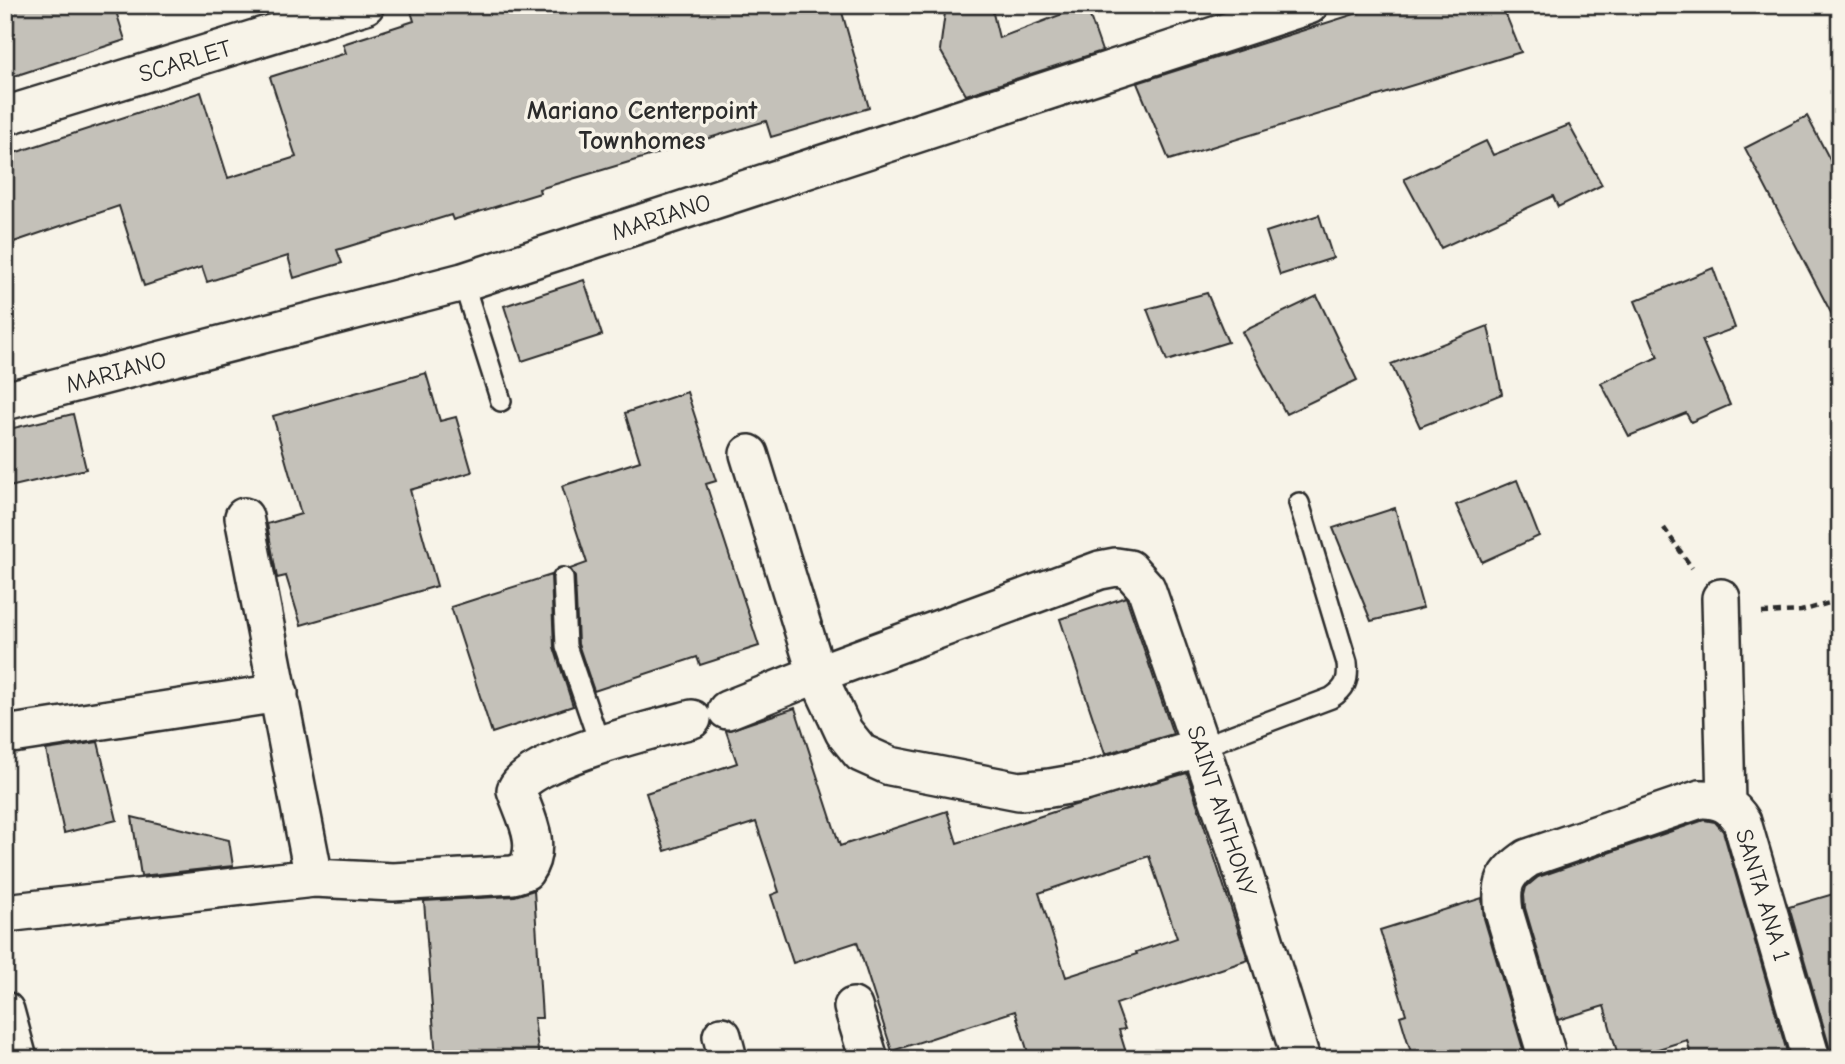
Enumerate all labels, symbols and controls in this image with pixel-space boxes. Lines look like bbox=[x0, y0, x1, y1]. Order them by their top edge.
street label: SCARLET bbox=[135, 34, 235, 88]
district label: Mariano Centerpoint Townhomes bbox=[527, 96, 758, 156]
street label: MARIANO bbox=[608, 188, 714, 246]
street label: MARIANO bbox=[63, 345, 169, 399]
street label: SAINT ANTHONY bbox=[1181, 722, 1263, 901]
street label: SANTA ANA 1 bbox=[1730, 826, 1796, 964]

